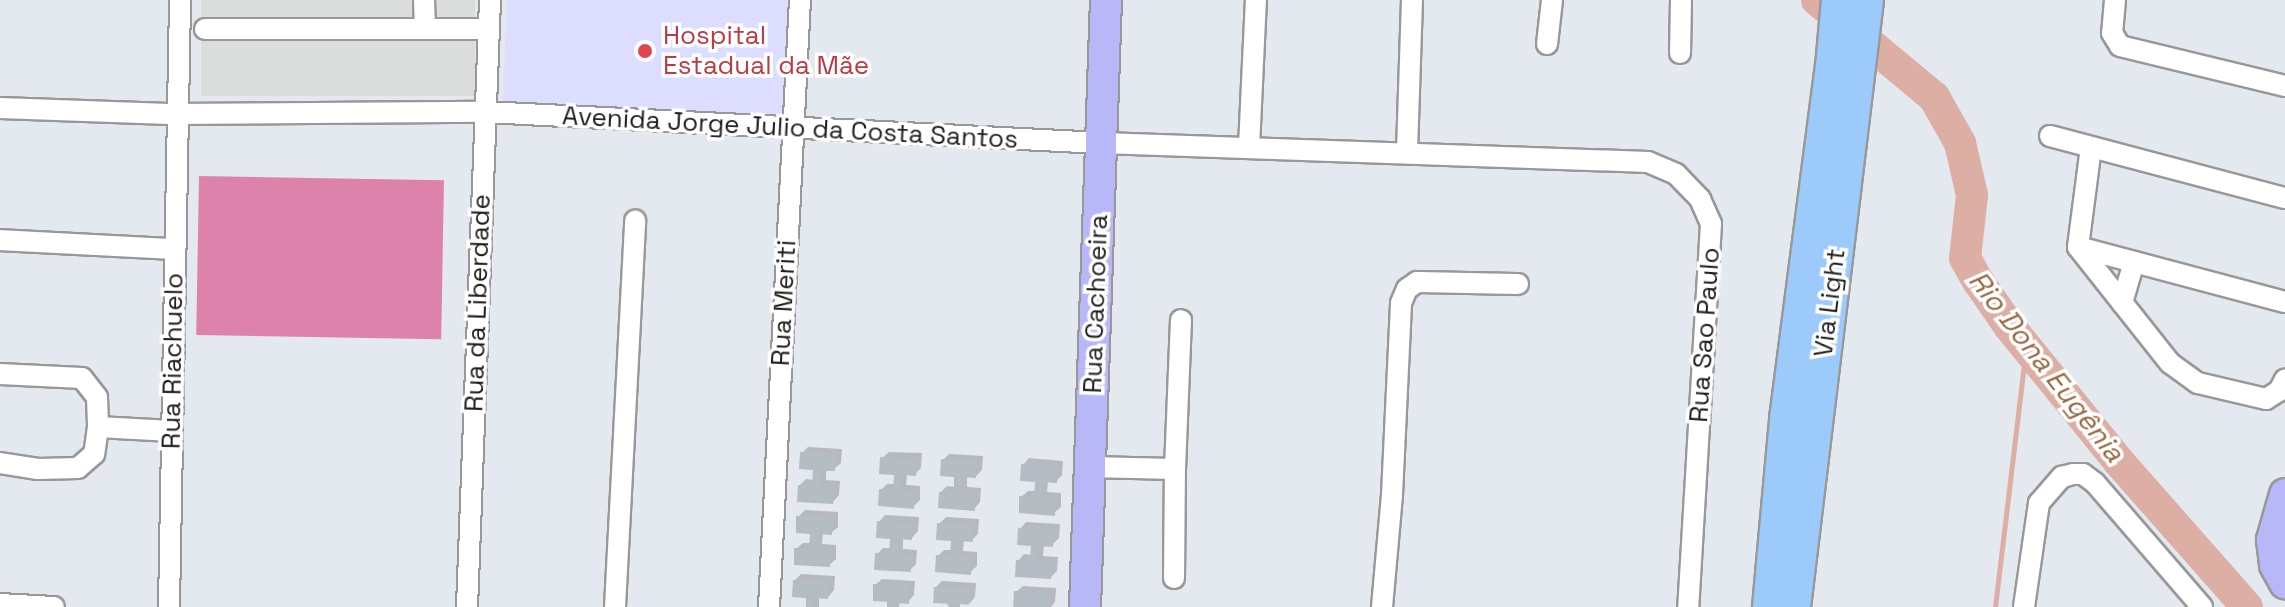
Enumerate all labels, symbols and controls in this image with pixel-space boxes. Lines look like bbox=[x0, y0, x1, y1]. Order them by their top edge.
place label: Hospital Estadual da Mãe bbox=[663, 20, 869, 82]
marker: Hospital Estadual da Mãe bbox=[634, 40, 656, 62]
street label: Avenida Jorge Julio da Costa Santos bbox=[561, 100, 1019, 156]
street label: Rua da Liberdade bbox=[459, 194, 497, 412]
street label: Rua Cachoeira bbox=[1077, 214, 1115, 394]
street label: Rua Meriti bbox=[765, 239, 803, 367]
street label: Rua Sao Paulo bbox=[1683, 246, 1727, 424]
street label: Via Light bbox=[1808, 247, 1852, 359]
water label: Rio Dona Eugênia bbox=[1962, 264, 2132, 468]
street label: Rua Riachuelo bbox=[156, 273, 190, 449]

